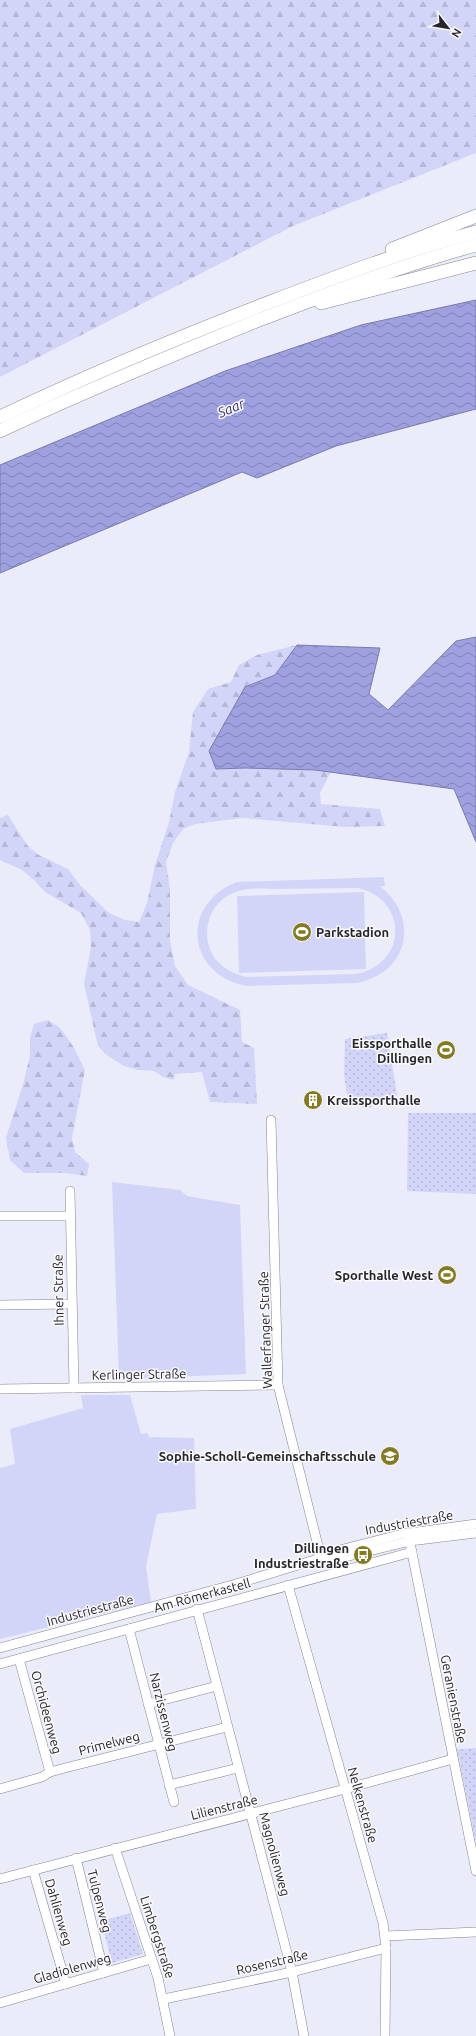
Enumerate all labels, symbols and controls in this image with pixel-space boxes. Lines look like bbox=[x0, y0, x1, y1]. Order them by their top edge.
north arrow bbox=[428, 8, 468, 48]
text: N bbox=[449, 27, 464, 40]
water label: Saar bbox=[214, 395, 247, 421]
sports icon: Parkstadion bbox=[291, 921, 313, 943]
place label: Parkstadion bbox=[316, 925, 389, 939]
place label: Eissporthalle Dillingen bbox=[352, 1036, 432, 1065]
sports icon: Eissporthalle Dillingen bbox=[435, 1039, 457, 1061]
building icon: Kreissporthalle bbox=[302, 1089, 324, 1111]
place label: Kreissporthalle bbox=[327, 1093, 421, 1107]
street label: Ihner Straße bbox=[50, 1254, 66, 1326]
sports icon: Sporthalle West bbox=[436, 1264, 458, 1286]
place label: Sporthalle West bbox=[335, 1268, 433, 1282]
street label: Wallerfanger Straße bbox=[256, 1271, 274, 1389]
street label: Kerlinger Straße bbox=[91, 1366, 187, 1382]
school or university icon: Sophie-Scholl-Gemeinschaftsschule bbox=[379, 1445, 401, 1467]
place label: Sophie-Scholl-Gemeinschaftsschule bbox=[159, 1449, 376, 1463]
street label: Industriestraße bbox=[364, 1507, 454, 1537]
place label: Dillingen Industriestraße bbox=[254, 1541, 349, 1570]
bus stop icon: Dillingen Industriestraße bbox=[352, 1544, 374, 1566]
street label: Am Römerkastell bbox=[152, 1575, 252, 1615]
street label: Industriestraße bbox=[45, 1592, 135, 1628]
street label: Geranienstraße bbox=[439, 1654, 469, 1744]
street label: Orchideenweg bbox=[29, 1669, 65, 1755]
street label: Narzissenweg bbox=[147, 1671, 181, 1753]
street label: Primelweg bbox=[77, 1729, 141, 1757]
street label: Nelkenstraße bbox=[345, 1765, 381, 1845]
street label: Lilienstraße bbox=[189, 1792, 259, 1822]
street label: Magnolienweg bbox=[257, 1810, 293, 1898]
street label: Tulpenweg bbox=[85, 1868, 115, 1934]
street label: Dahlienweg bbox=[43, 1877, 75, 1947]
street label: Limbergstraße bbox=[138, 1894, 178, 1980]
street label: Rosenstraße bbox=[235, 1947, 309, 1977]
street label: Gladiolenweg bbox=[32, 1950, 112, 1986]

